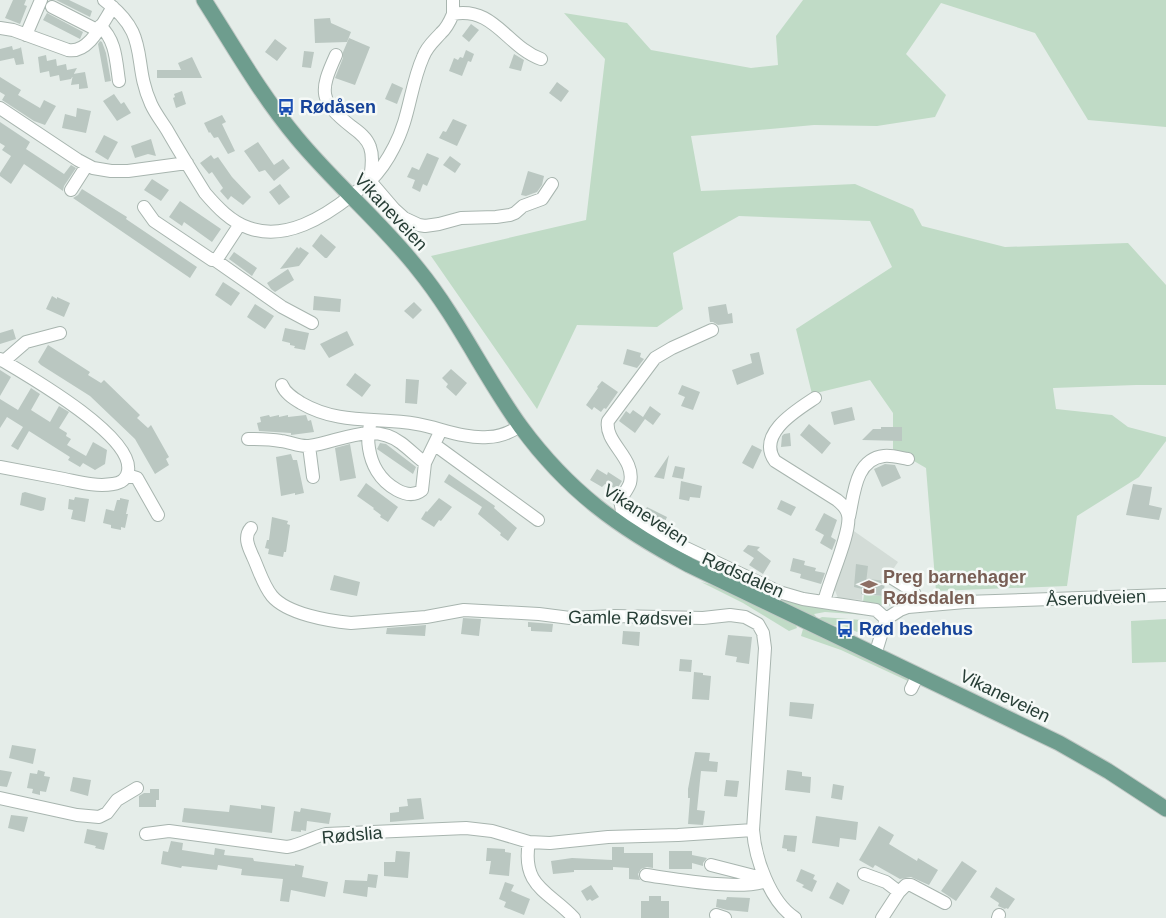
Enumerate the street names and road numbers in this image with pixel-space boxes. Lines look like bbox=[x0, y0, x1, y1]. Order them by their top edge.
street label: Vikaneveien bbox=[350, 169, 432, 255]
street label: Vikaneveien bbox=[600, 480, 692, 550]
street label: Rødsdalen bbox=[699, 548, 787, 602]
street label: Åserudveien bbox=[1046, 586, 1146, 610]
street label: Gamle Rødsvei bbox=[568, 607, 692, 629]
street label: Vikaneveien bbox=[957, 666, 1053, 726]
street label: Rødslia bbox=[321, 822, 384, 848]

